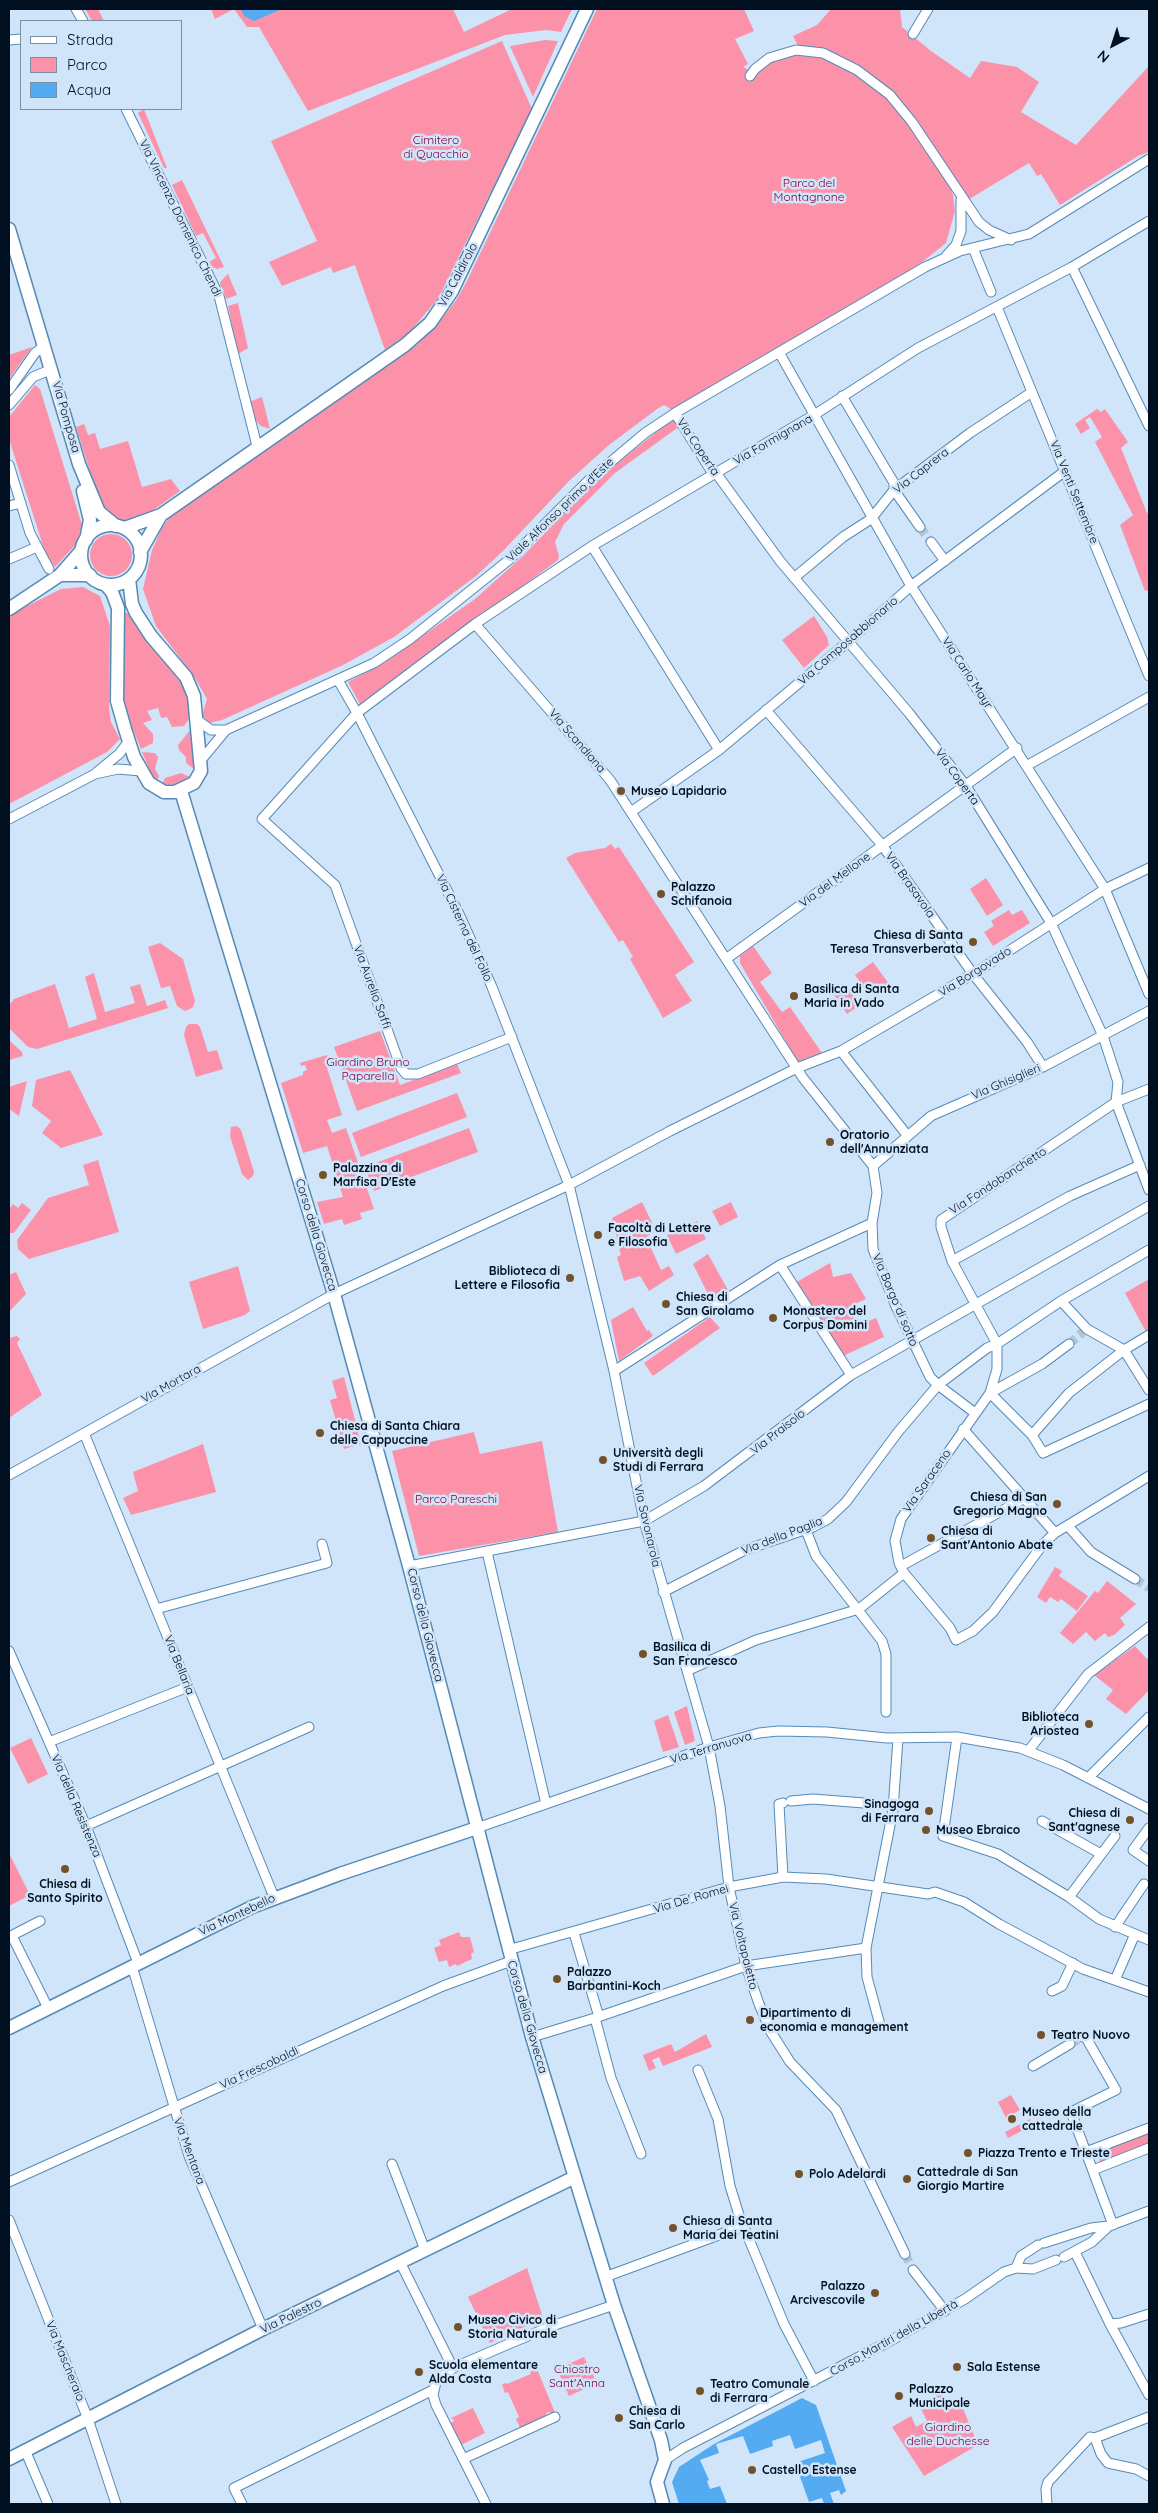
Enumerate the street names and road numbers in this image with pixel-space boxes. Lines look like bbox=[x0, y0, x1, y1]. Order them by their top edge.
street label: Via Vincenzo Domenico Chendi bbox=[136, 137, 224, 299]
street label: Via Caldirolo bbox=[435, 241, 481, 309]
street label: Via Pomposa bbox=[49, 380, 83, 454]
street label: Via Formignana bbox=[731, 412, 815, 468]
street label: Via Coperta bbox=[674, 416, 722, 478]
street label: Via Venti Settembre bbox=[1047, 438, 1101, 546]
street label: Via Caprera bbox=[890, 445, 952, 497]
street label: Viale Alfonso primo d'Este bbox=[503, 455, 617, 565]
street label: Via Camposabbionario bbox=[795, 594, 901, 688]
street label: Via Carlo Mayr bbox=[938, 634, 996, 712]
street label: Via Scandiana bbox=[545, 706, 609, 776]
street label: Via Coperta bbox=[932, 746, 982, 808]
street label: Via del Mellone bbox=[797, 849, 873, 911]
street label: Via Brasavola bbox=[882, 849, 938, 921]
street label: Via Cisterna del Follo bbox=[433, 872, 495, 984]
street label: Via Aurelio Saffi bbox=[350, 943, 394, 1031]
street label: Via Borgovado bbox=[936, 944, 1014, 1000]
street label: Via Ghisiglieri bbox=[969, 1061, 1043, 1103]
street label: Via Fondobanchetto bbox=[947, 1144, 1049, 1218]
street label: Corso della Giovecca bbox=[292, 1177, 340, 1293]
street label: Via Borgo di sotto bbox=[869, 1251, 921, 1349]
street label: Via Mortara bbox=[139, 1362, 203, 1406]
street label: Via Praisolo bbox=[748, 1406, 808, 1458]
street label: Via Saraceno bbox=[900, 1447, 954, 1515]
street label: Via Savonarola bbox=[630, 1483, 664, 1569]
street label: Via della Paglia bbox=[739, 1514, 825, 1558]
street label: Corso della Giovecca bbox=[404, 1567, 446, 1683]
street label: Via Bellaria bbox=[161, 1633, 197, 1697]
street label: Via Terranuova bbox=[668, 1729, 754, 1767]
street label: Via della Resistenza bbox=[48, 1752, 104, 1860]
street label: Via De' Romei bbox=[652, 1881, 730, 1917]
street label: Via Montebello bbox=[196, 1891, 278, 1939]
street label: Via Voltapaletto bbox=[725, 1901, 761, 1991]
street label: Corso della Giovecca bbox=[504, 1959, 550, 2075]
street label: Via Frescobaldi bbox=[217, 2044, 301, 2092]
street label: Via Mentana bbox=[170, 2116, 208, 2186]
street label: Via Palestro bbox=[258, 2295, 324, 2337]
street label: Corso Martiri della Libertà bbox=[828, 2297, 960, 2379]
street label: Via Mascheraio bbox=[42, 2319, 88, 2403]

